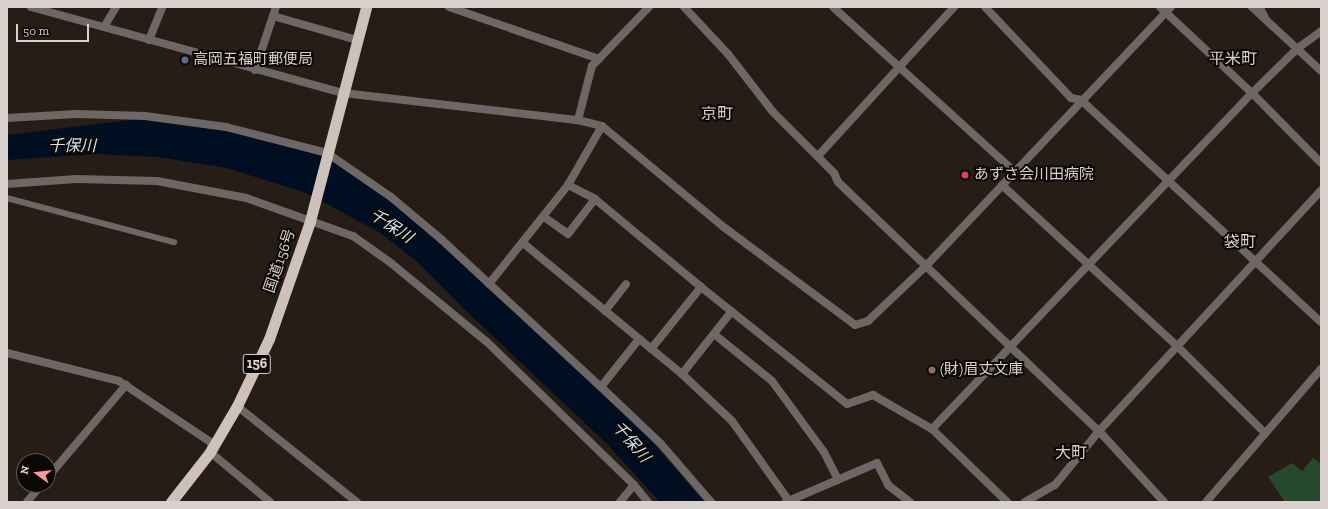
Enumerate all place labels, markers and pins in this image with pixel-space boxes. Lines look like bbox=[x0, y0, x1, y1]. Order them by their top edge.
place label: 高岡五福町郵便局 bbox=[193, 51, 313, 69]
marker: 高岡五福町郵便局 bbox=[180, 55, 190, 65]
place label: あずさ会川田病院 bbox=[974, 166, 1094, 184]
marker: あずさ会川田病院 bbox=[959, 169, 971, 181]
place label: (財)眉丈文庫 bbox=[940, 361, 1023, 379]
marker: (財)眉丈文庫 bbox=[927, 365, 937, 375]

